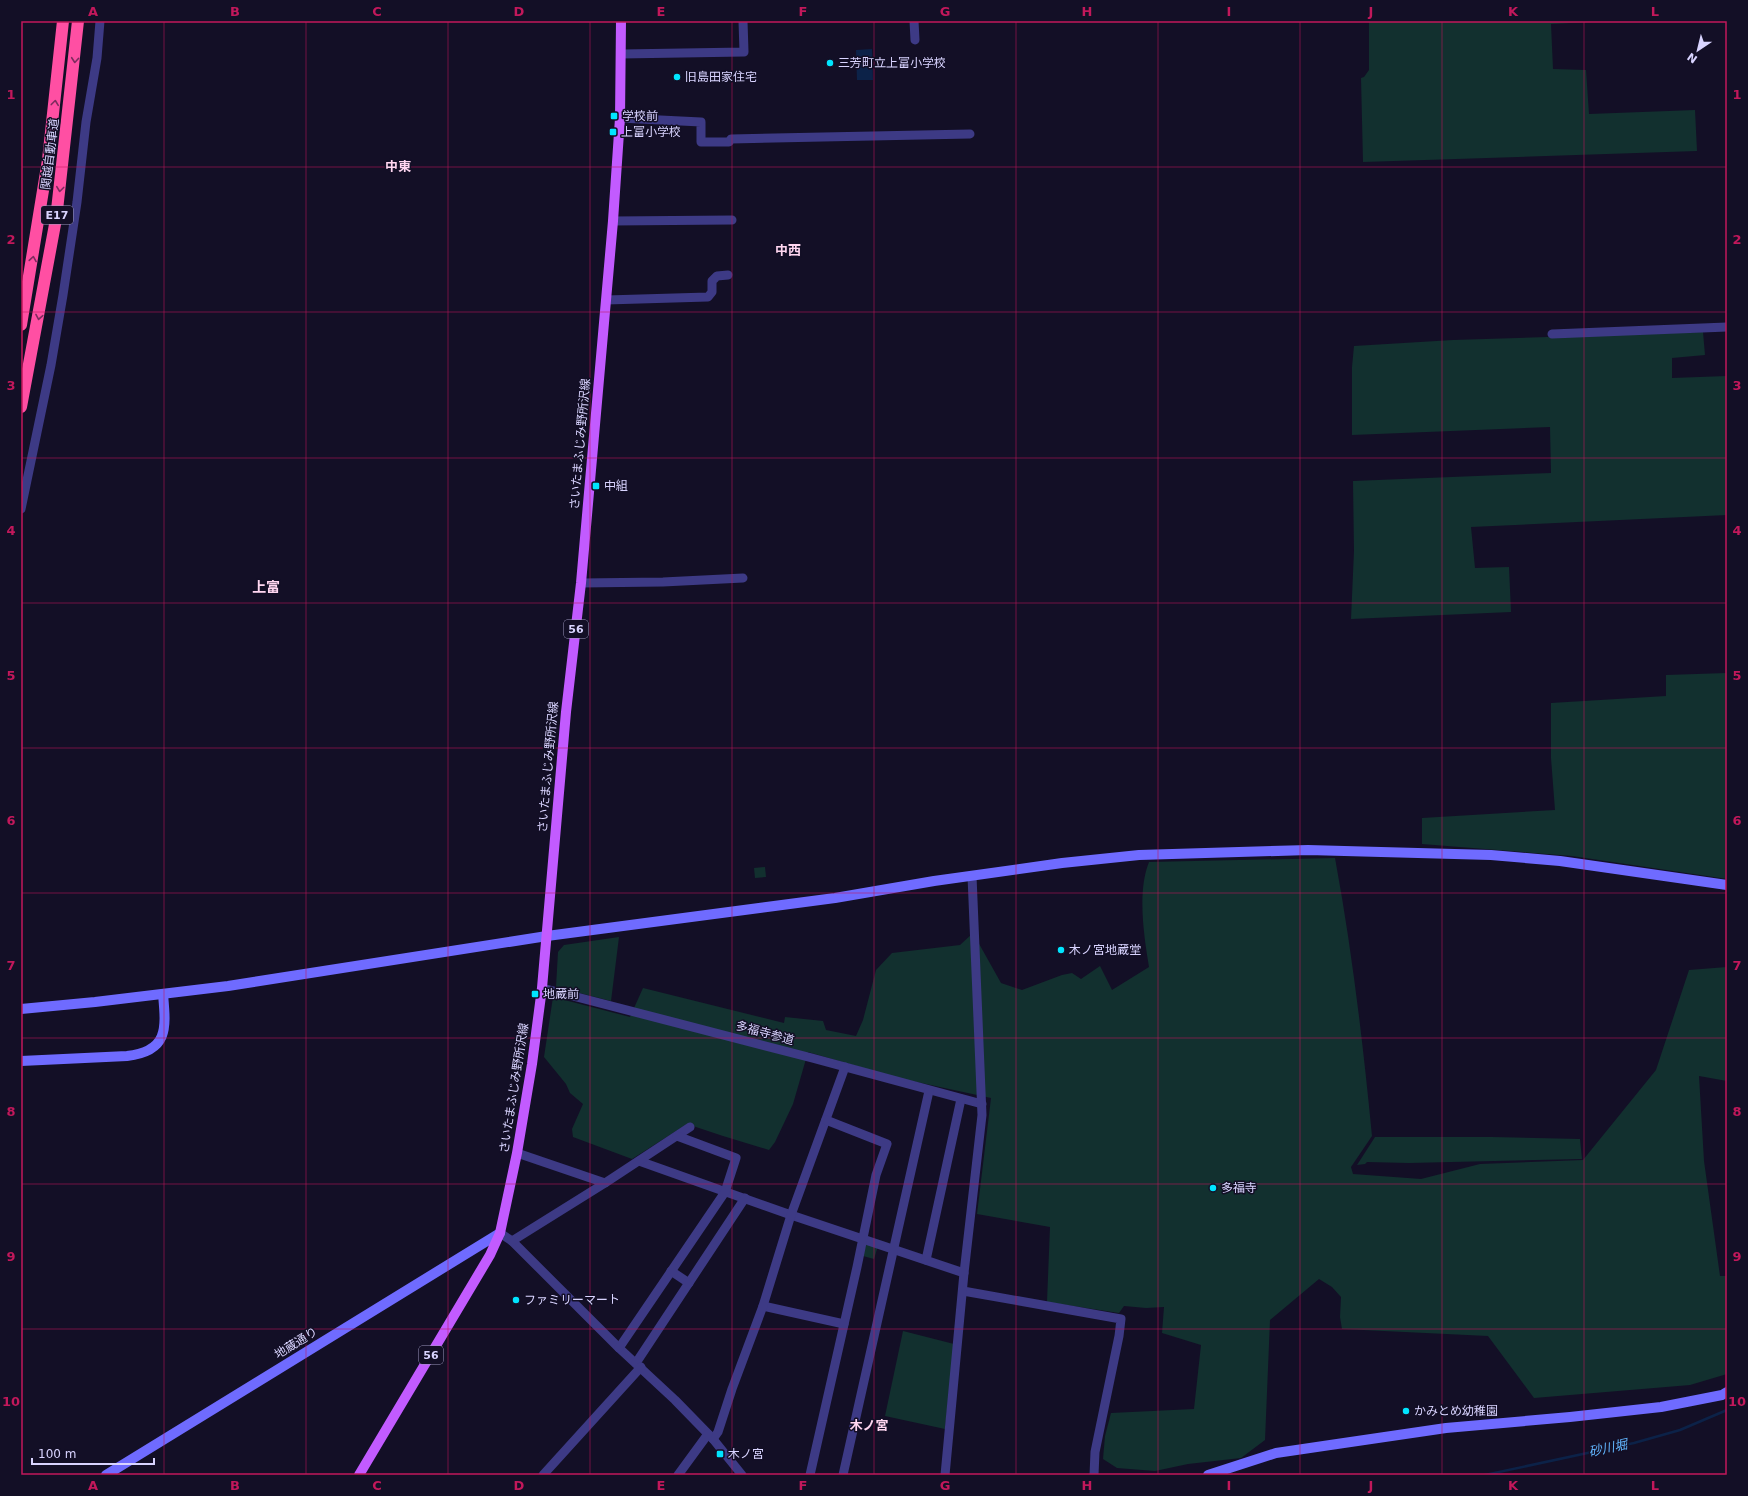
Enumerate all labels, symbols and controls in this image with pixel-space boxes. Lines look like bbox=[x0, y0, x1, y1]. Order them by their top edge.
text: A bbox=[88, 4, 98, 19]
text: B bbox=[230, 4, 240, 19]
text: C bbox=[372, 4, 382, 19]
text: D bbox=[514, 4, 525, 19]
text: E bbox=[657, 4, 665, 19]
text: F bbox=[799, 4, 807, 19]
text: G bbox=[940, 4, 950, 19]
text: H bbox=[1082, 4, 1092, 19]
text: I bbox=[1227, 4, 1231, 19]
text: J bbox=[1368, 4, 1373, 19]
text: K bbox=[1508, 4, 1519, 19]
text: L bbox=[1651, 4, 1659, 19]
north arrow bbox=[1678, 30, 1718, 70]
text: N bbox=[1685, 50, 1700, 66]
place label: 三芳町立上富小学校 bbox=[838, 56, 946, 70]
one-way arrow bbox=[70, 57, 79, 63]
marker: 三芳町立上富小学校 bbox=[825, 58, 835, 68]
place label: 旧島田家住宅 bbox=[685, 70, 757, 84]
marker: 旧島田家住宅 bbox=[672, 72, 682, 82]
text: 1 bbox=[6, 87, 16, 102]
text: 1 bbox=[1732, 87, 1742, 102]
one-way arrow bbox=[50, 100, 59, 106]
place label: 学校前 bbox=[622, 109, 658, 123]
marker: 学校前 bbox=[609, 111, 619, 121]
street label: 関越自動車道 bbox=[39, 117, 61, 191]
place label: 上富小学校 bbox=[621, 125, 681, 139]
marker: 上富小学校 bbox=[608, 127, 618, 137]
district label: 中東 bbox=[385, 159, 411, 174]
one-way arrow bbox=[56, 186, 65, 192]
road number: E17 bbox=[41, 206, 73, 224]
text: 2 bbox=[6, 232, 16, 247]
text: 2 bbox=[1732, 232, 1742, 247]
district label: 中西 bbox=[775, 243, 801, 258]
one-way arrow bbox=[28, 256, 37, 262]
one-way arrow bbox=[35, 314, 43, 320]
text: 3 bbox=[6, 378, 16, 393]
street label: さいたまふじみ野所沢線 bbox=[567, 378, 593, 510]
text: 3 bbox=[1732, 378, 1742, 393]
place label: 中組 bbox=[604, 479, 628, 493]
marker: 中組 bbox=[591, 481, 601, 491]
text: 4 bbox=[6, 523, 16, 538]
text: 4 bbox=[1732, 523, 1742, 538]
district label: 上富 bbox=[252, 579, 280, 595]
road number: 56 bbox=[564, 620, 588, 638]
text: 5 bbox=[6, 668, 16, 683]
text: 5 bbox=[1732, 668, 1742, 683]
street label: さいたまふじみ野所沢線 bbox=[535, 701, 561, 833]
text: 6 bbox=[6, 813, 16, 828]
text: 6 bbox=[1732, 813, 1742, 828]
place label: 木ノ宮地蔵堂 bbox=[1069, 943, 1141, 957]
marker: 木ノ宮地蔵堂 bbox=[1056, 945, 1066, 955]
text: 7 bbox=[6, 958, 16, 973]
text: 7 bbox=[1732, 958, 1742, 973]
place label: 地蔵前 bbox=[543, 987, 579, 1001]
marker: 地蔵前 bbox=[530, 989, 540, 999]
street label: 多福寺参道 bbox=[734, 1018, 796, 1048]
street label: さいたまふじみ野所沢線 bbox=[497, 1022, 531, 1154]
text: 8 bbox=[6, 1104, 16, 1119]
text: 8 bbox=[1732, 1104, 1742, 1119]
place label: 多福寺 bbox=[1221, 1181, 1257, 1195]
marker: 多福寺 bbox=[1208, 1183, 1218, 1193]
text: 9 bbox=[6, 1249, 16, 1264]
text: 9 bbox=[1732, 1249, 1742, 1264]
place label: ファミリーマート bbox=[524, 1293, 620, 1307]
marker: ファミリーマート bbox=[511, 1295, 521, 1305]
street label: 地蔵通り bbox=[272, 1324, 320, 1362]
road number: 56 bbox=[419, 1346, 443, 1364]
text: 10 bbox=[2, 1394, 20, 1409]
text: 10 bbox=[1728, 1394, 1746, 1409]
place label: かみとめ幼稚園 bbox=[1414, 1404, 1498, 1418]
marker: かみとめ幼稚園 bbox=[1401, 1406, 1411, 1416]
district label: 木ノ宮 bbox=[849, 1418, 889, 1433]
water label: 砂川堀 bbox=[1587, 1436, 1631, 1459]
scale bar bbox=[32, 1440, 154, 1466]
text: 100 m bbox=[38, 1447, 76, 1461]
place label: 木ノ宮 bbox=[728, 1447, 764, 1461]
marker: 木ノ宮 bbox=[715, 1449, 725, 1459]
text: A bbox=[88, 1478, 98, 1493]
text: B bbox=[230, 1478, 240, 1493]
text: C bbox=[372, 1478, 382, 1493]
text: D bbox=[514, 1478, 525, 1493]
text: E bbox=[657, 1478, 665, 1493]
text: F bbox=[799, 1478, 807, 1493]
text: G bbox=[940, 1478, 950, 1493]
text: H bbox=[1082, 1478, 1092, 1493]
text: I bbox=[1227, 1478, 1231, 1493]
text: J bbox=[1368, 1478, 1373, 1493]
text: K bbox=[1508, 1478, 1519, 1493]
text: L bbox=[1651, 1478, 1659, 1493]

